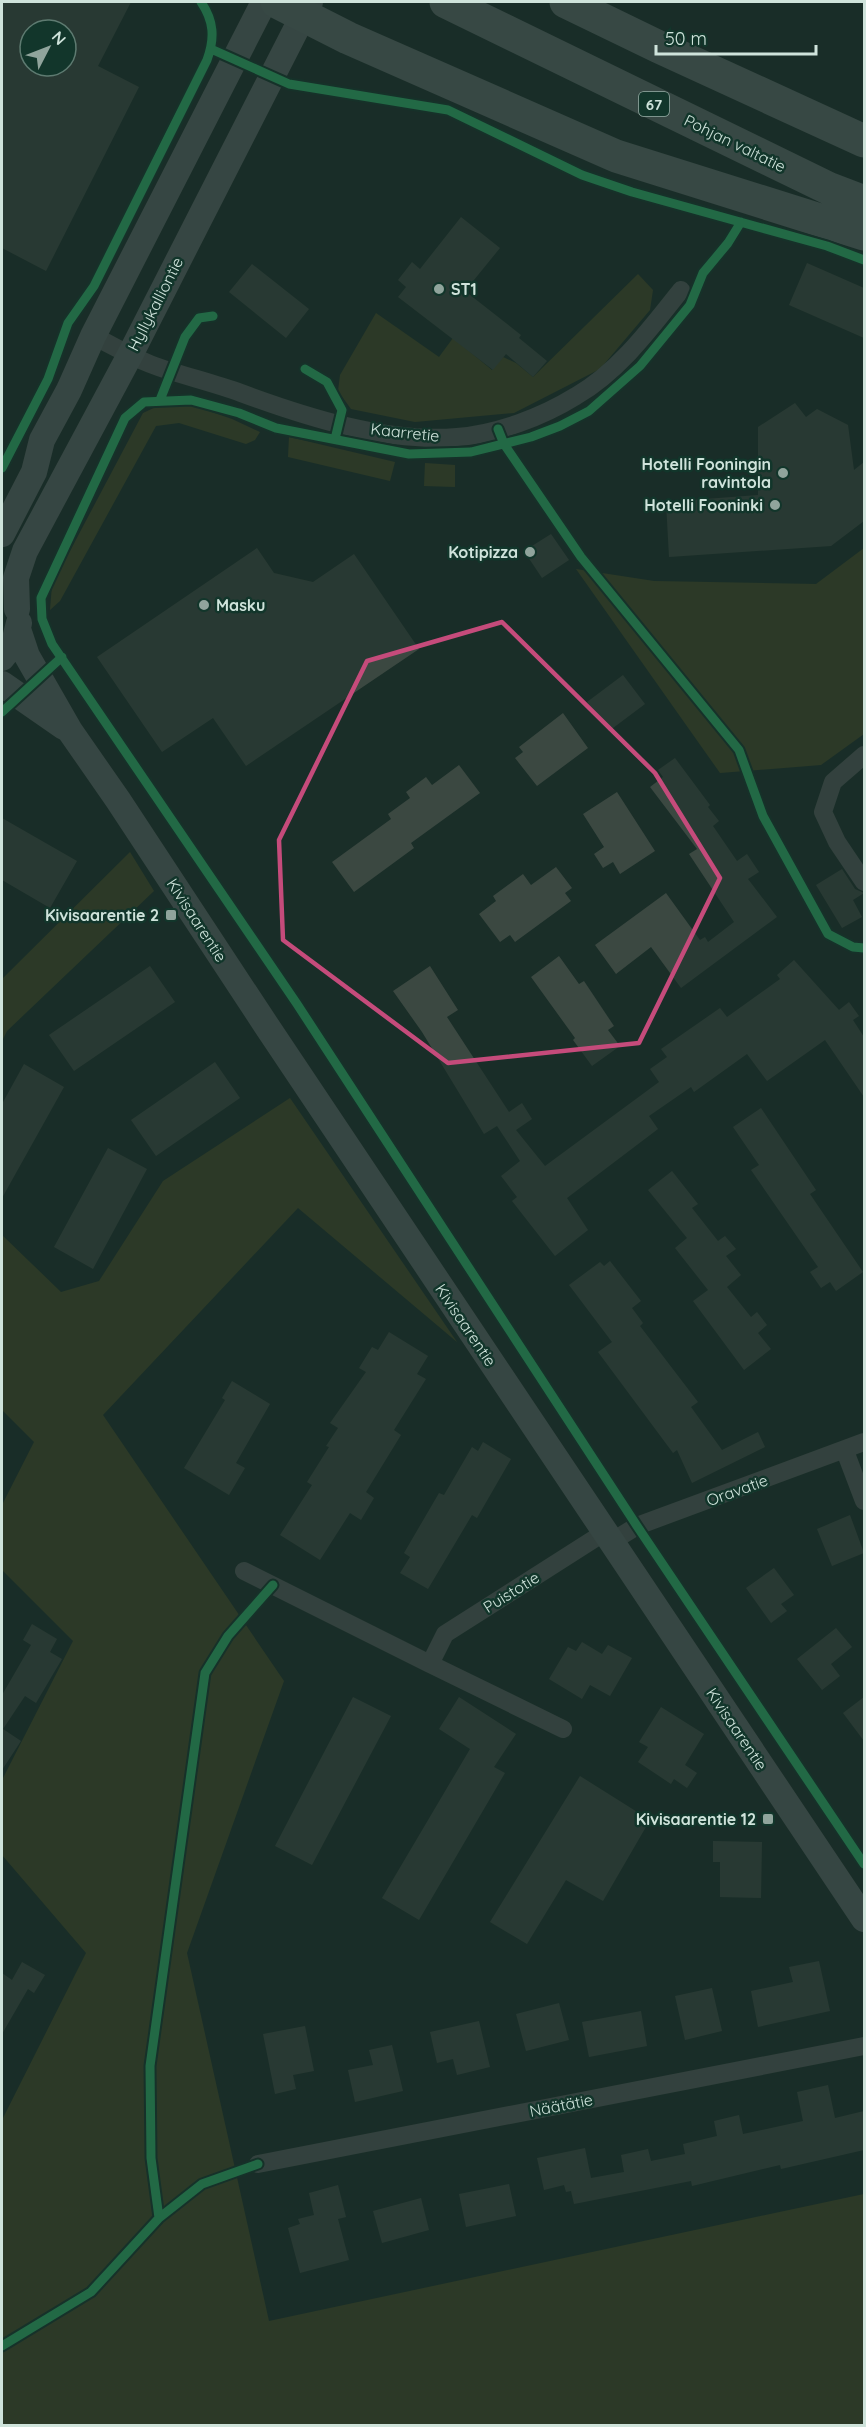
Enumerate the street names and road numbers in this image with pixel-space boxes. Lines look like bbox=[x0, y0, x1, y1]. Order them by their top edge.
road number: 67 bbox=[639, 92, 669, 116]
street label: Pohjan valtatie bbox=[681, 110, 789, 176]
street label: Hyllykalliontie bbox=[123, 254, 187, 354]
street label: Kaarretie bbox=[370, 418, 440, 446]
street label: Kivisaarentie bbox=[163, 875, 231, 965]
street label: Kivisaarentie bbox=[431, 1280, 501, 1370]
street label: Oravatie bbox=[704, 1470, 770, 1510]
street label: Puistotie bbox=[479, 1567, 543, 1617]
street label: Kivisaarentie bbox=[702, 1684, 772, 1774]
street label: Näätätie bbox=[528, 2089, 594, 2121]

